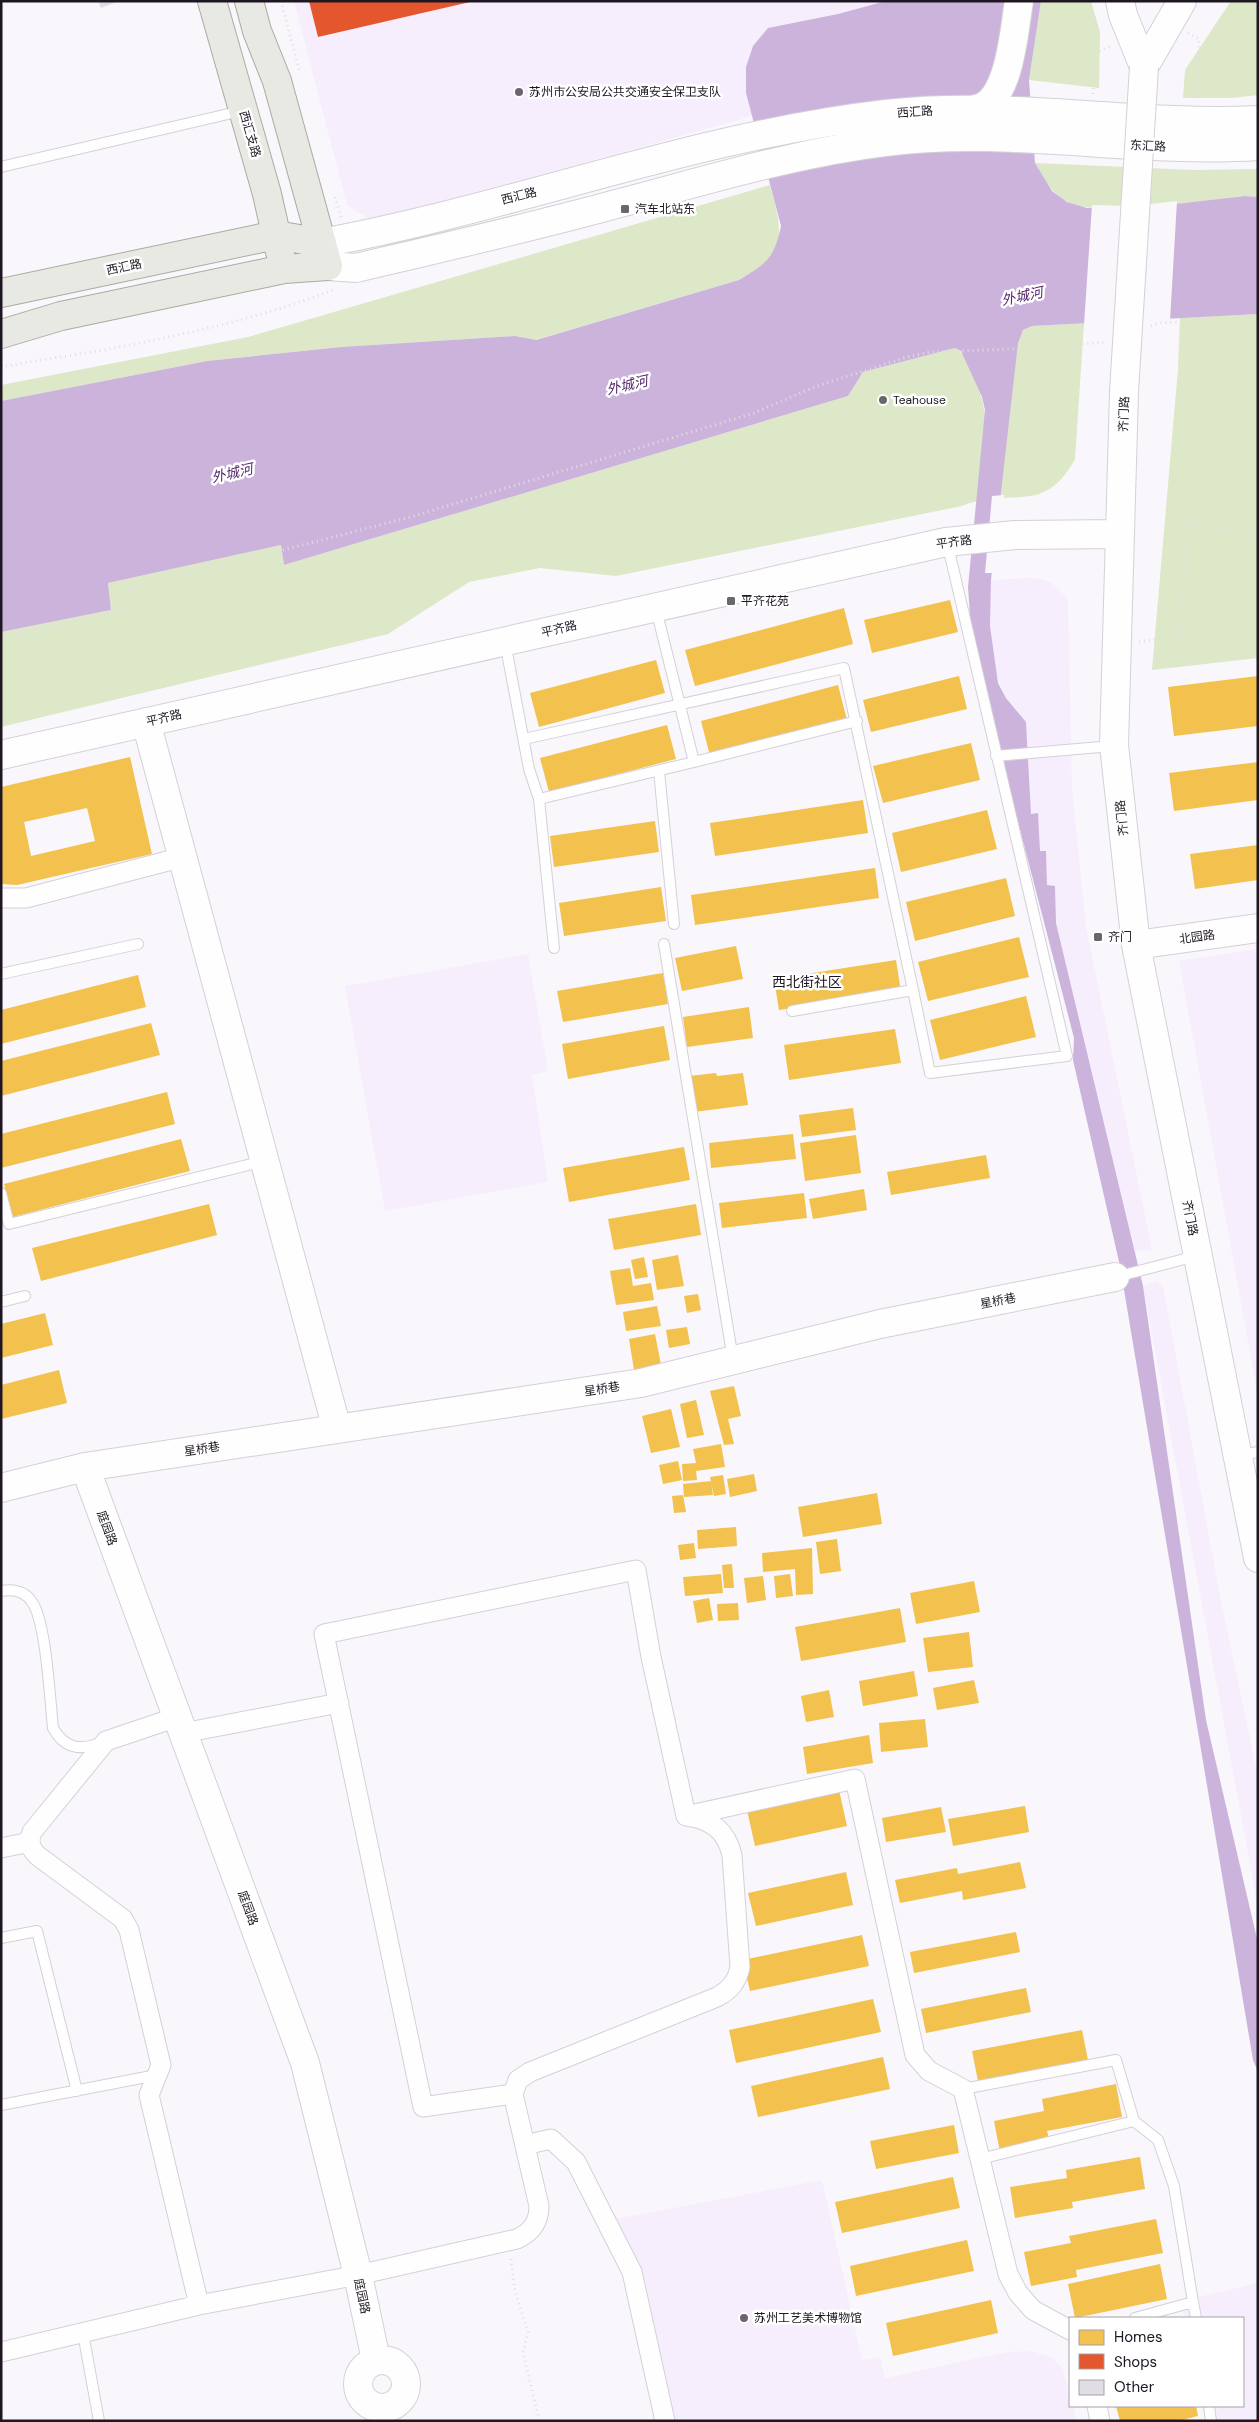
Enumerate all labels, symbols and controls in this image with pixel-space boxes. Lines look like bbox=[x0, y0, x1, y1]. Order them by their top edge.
place label: 苏州市公安局公共交通安全保卫支队 bbox=[529, 84, 721, 100]
marker: 苏州市公安局公共交通安全保卫支队 bbox=[513, 86, 525, 98]
street label: 西汇路 bbox=[896, 103, 934, 121]
street label: 西汇支路 bbox=[236, 109, 264, 159]
street label: 东汇路 bbox=[1130, 137, 1166, 155]
street label: 西汇路 bbox=[500, 184, 538, 208]
place label: 汽车北站东 bbox=[635, 201, 695, 217]
marker: 汽车北站东 bbox=[619, 203, 631, 215]
street label: 西汇路 bbox=[105, 255, 143, 279]
water label: 外城河 bbox=[1000, 282, 1047, 309]
water label: 外城河 bbox=[605, 371, 652, 398]
place label: Teahouse bbox=[893, 392, 946, 408]
marker: Teahouse bbox=[877, 394, 889, 406]
street label: 齐门路 bbox=[1115, 396, 1133, 432]
water label: 外城河 bbox=[210, 459, 257, 486]
street label: 平齐路 bbox=[935, 532, 973, 552]
place label: 平齐花苑 bbox=[741, 593, 789, 609]
marker: 平齐花苑 bbox=[725, 595, 737, 607]
street label: 平齐路 bbox=[540, 617, 578, 641]
street label: 平齐路 bbox=[145, 706, 183, 730]
street label: 齐门路 bbox=[1112, 799, 1132, 837]
street label: 北园路 bbox=[1178, 927, 1216, 947]
place label: 齐门 bbox=[1108, 929, 1132, 945]
marker: 齐门 bbox=[1092, 931, 1104, 943]
district label: 西北街社区 bbox=[772, 973, 842, 991]
street label: 齐门路 bbox=[1179, 1199, 1201, 1237]
street label: 星桥巷 bbox=[979, 1290, 1017, 1312]
street label: 星桥巷 bbox=[583, 1378, 621, 1400]
street label: 星桥巷 bbox=[183, 1438, 221, 1460]
street label: 庭园路 bbox=[93, 1508, 121, 1548]
street label: 庭园路 bbox=[234, 1888, 262, 1928]
street label: 庭园路 bbox=[350, 2277, 374, 2315]
place label: 苏州工艺美术博物馆 bbox=[754, 2310, 862, 2326]
marker: 苏州工艺美术博物馆 bbox=[738, 2312, 750, 2324]
legend bbox=[1069, 2317, 1244, 2407]
text: Homes bbox=[1114, 2327, 1163, 2347]
text: Shops bbox=[1114, 2352, 1157, 2372]
text: Other bbox=[1114, 2377, 1155, 2397]

